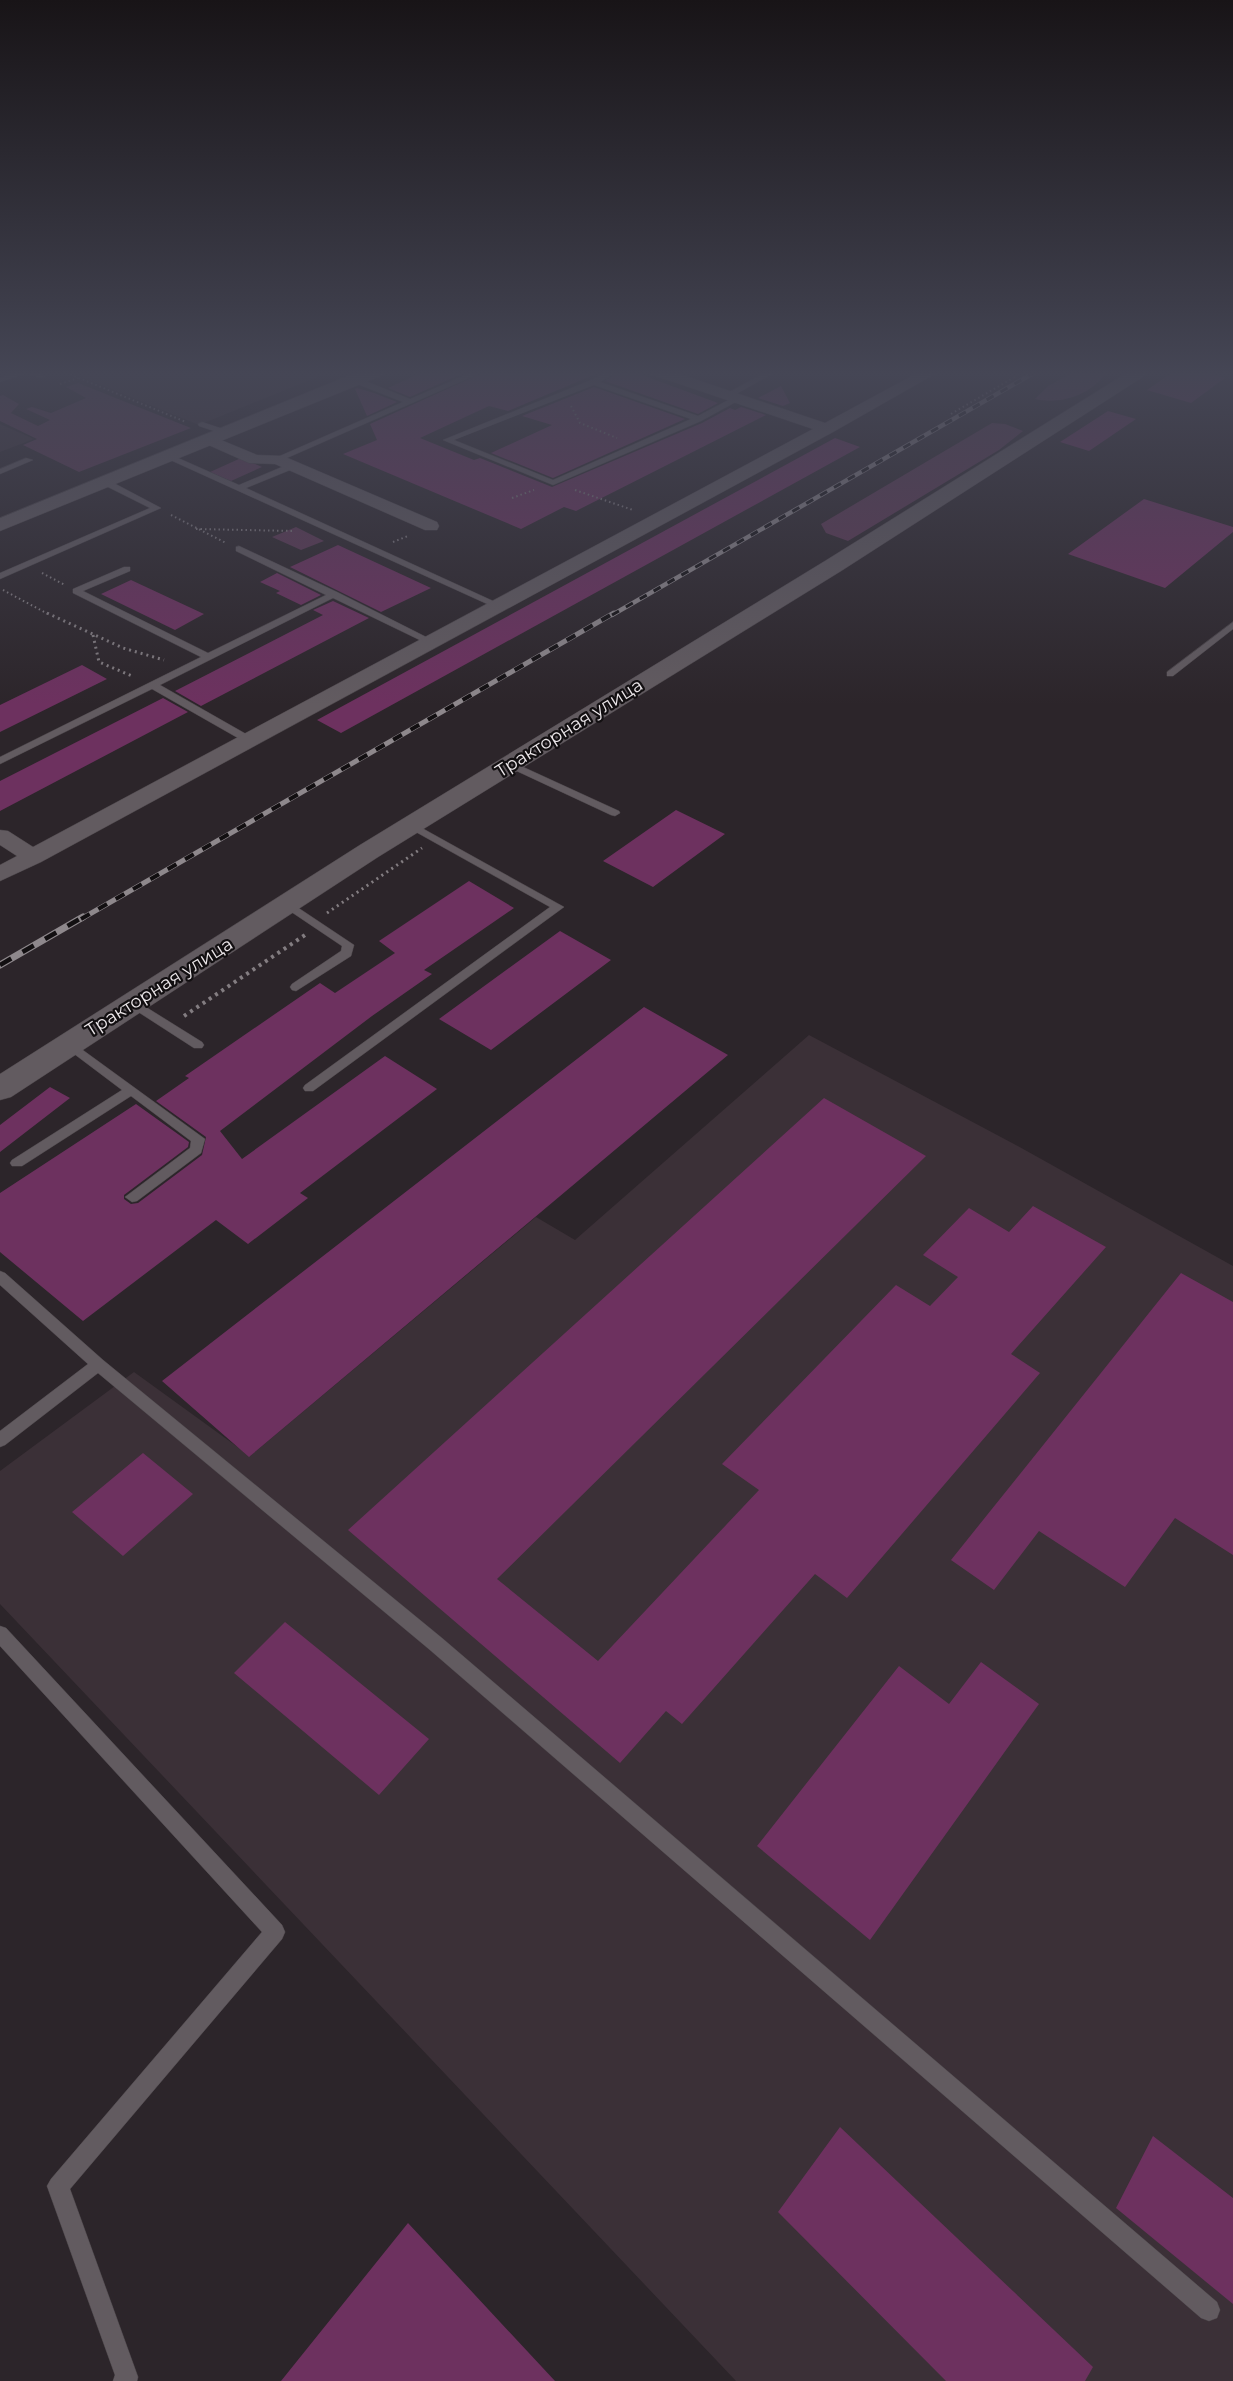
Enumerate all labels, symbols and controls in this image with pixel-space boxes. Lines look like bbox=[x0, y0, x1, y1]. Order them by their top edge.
street label: Тракторная улица bbox=[491, 674, 647, 782]
street label: Тракторная улица bbox=[81, 933, 237, 1041]

